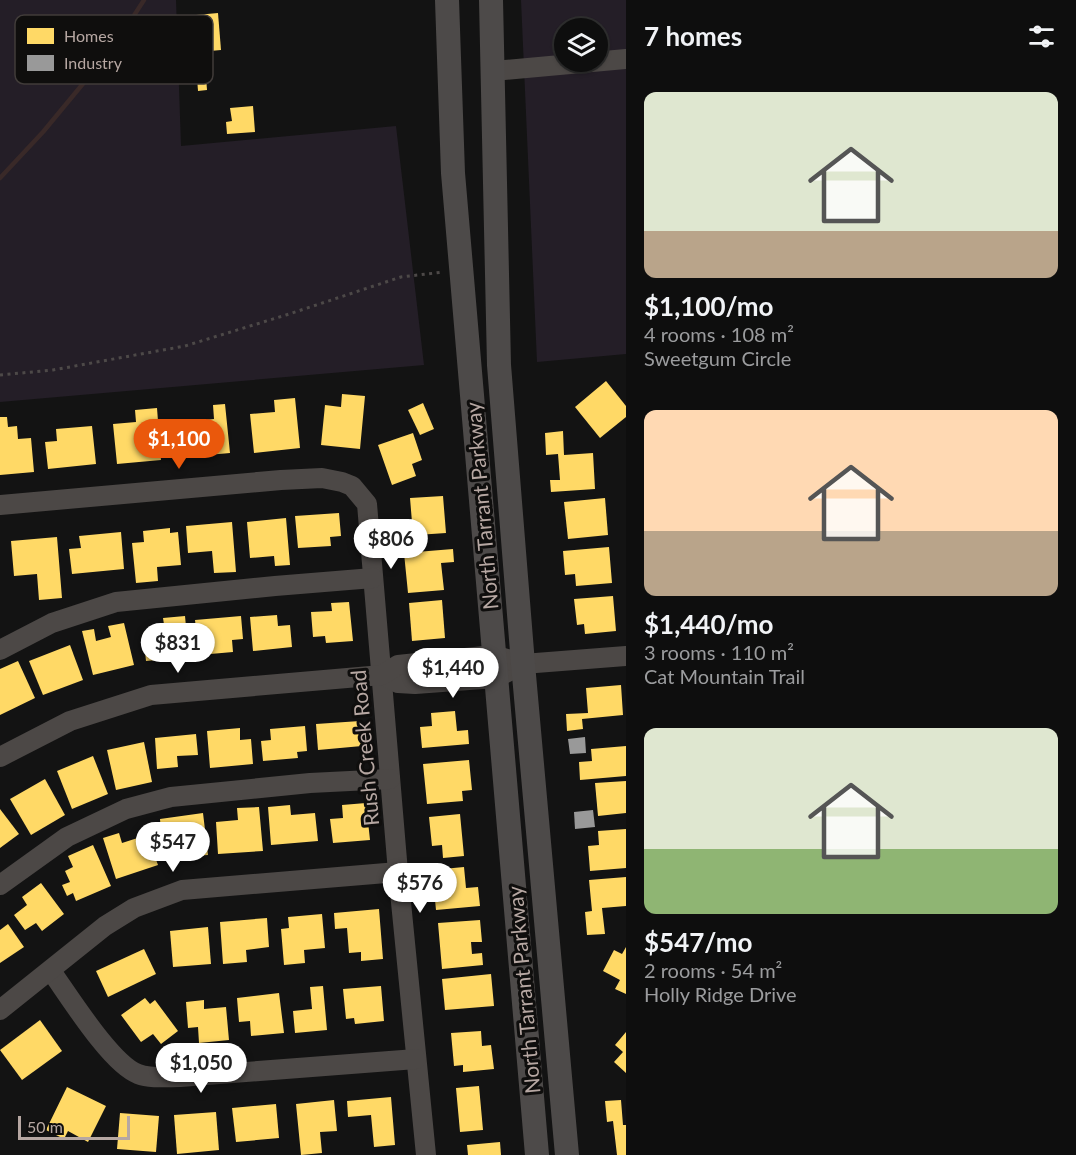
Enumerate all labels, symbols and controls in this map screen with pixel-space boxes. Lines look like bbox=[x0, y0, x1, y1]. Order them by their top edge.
legend bbox=[15, 15, 213, 84]
map controls bbox=[554, 18, 608, 72]
button: layers bbox=[554, 18, 608, 72]
text: 7 homes bbox=[644, 20, 742, 52]
icon: filters bbox=[1025, 20, 1058, 53]
text: Homes bbox=[64, 26, 114, 45]
text: Industry bbox=[64, 53, 123, 72]
icon: home bbox=[797, 131, 905, 239]
text: $1,100/mo bbox=[644, 290, 774, 322]
text: 4 rooms · 108 m² bbox=[644, 322, 794, 346]
text: Sweetgum Circle bbox=[644, 346, 791, 370]
street label: North Tarrant Parkway bbox=[459, 401, 503, 611]
pin: $1,100 bbox=[130, 419, 228, 470]
text: $1,100 bbox=[148, 426, 210, 450]
icon: home bbox=[797, 449, 905, 557]
pin: $806 bbox=[355, 519, 427, 570]
text: $806 bbox=[368, 526, 414, 550]
text: $1,440/mo bbox=[644, 608, 774, 640]
pin: $831 bbox=[142, 623, 214, 674]
text: $831 bbox=[155, 630, 201, 654]
text: 3 rooms · 110 m² bbox=[644, 640, 794, 664]
pin: $1,440 bbox=[404, 648, 502, 699]
text: $1,440 bbox=[422, 655, 484, 679]
text: Cat Mountain Trail bbox=[644, 664, 805, 688]
street label: Rush Creek Road bbox=[345, 669, 383, 827]
icon: home bbox=[797, 767, 905, 875]
pin: $547 bbox=[137, 822, 209, 873]
text: $547 bbox=[150, 829, 196, 853]
pin: $576 bbox=[384, 863, 456, 914]
text: $576 bbox=[397, 870, 443, 894]
street label: North Tarrant Parkway bbox=[501, 885, 545, 1095]
text: $547/mo bbox=[644, 926, 752, 958]
text: 2 rooms · 54 m² bbox=[644, 958, 782, 982]
text: Holly Ridge Drive bbox=[644, 982, 797, 1006]
pin: $1,050 bbox=[152, 1043, 250, 1094]
text: $1,050 bbox=[170, 1050, 232, 1074]
scale bar bbox=[18, 1113, 130, 1140]
text: 50 m bbox=[27, 1117, 63, 1136]

